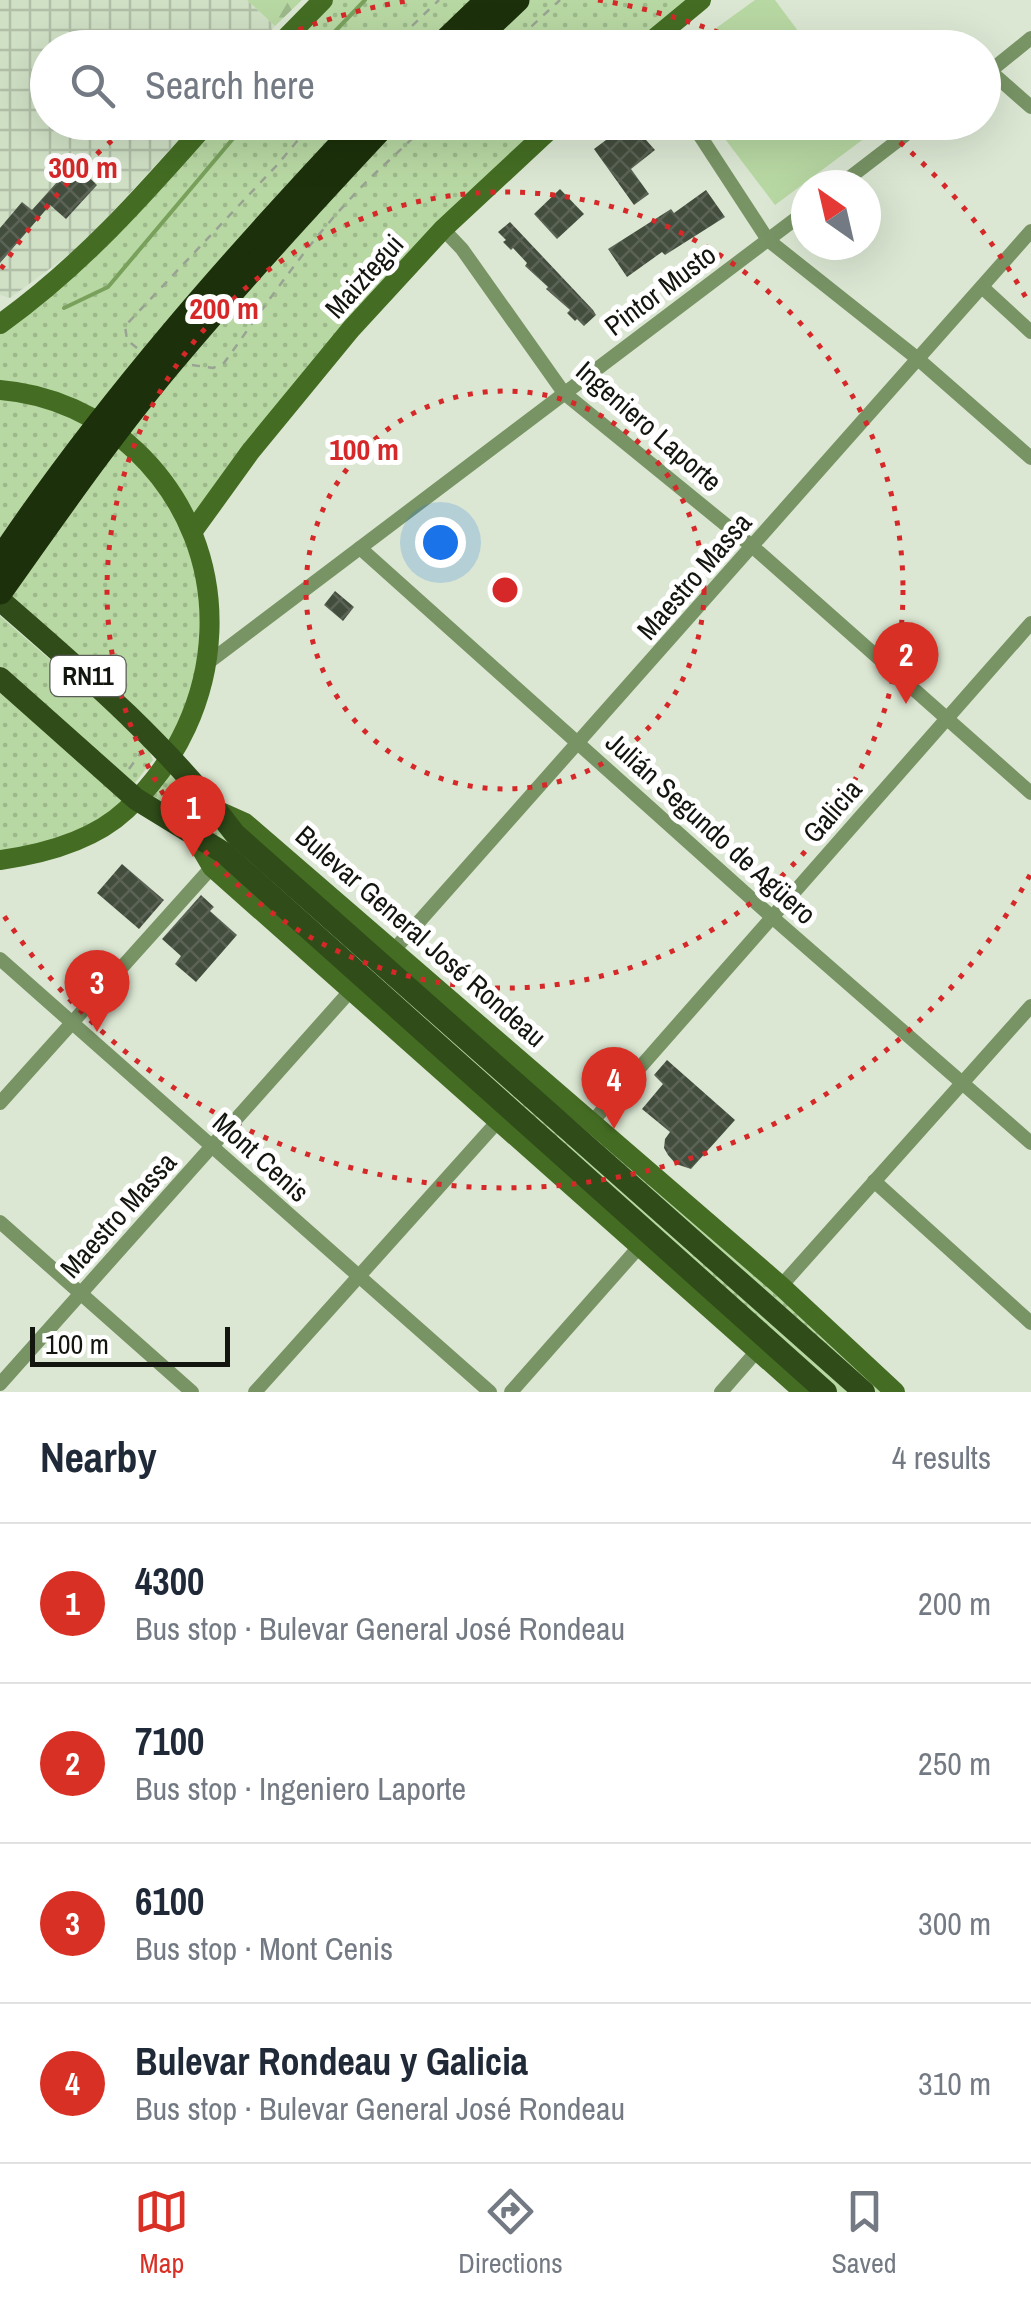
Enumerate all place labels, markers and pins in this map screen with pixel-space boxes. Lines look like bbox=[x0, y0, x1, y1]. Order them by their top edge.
centre of rings bbox=[487, 572, 523, 608]
pin: 2 bbox=[874, 622, 938, 704]
pin: 1 bbox=[160, 774, 226, 857]
pin: 3 bbox=[64, 950, 130, 1032]
pin: 4 bbox=[582, 1046, 646, 1129]

